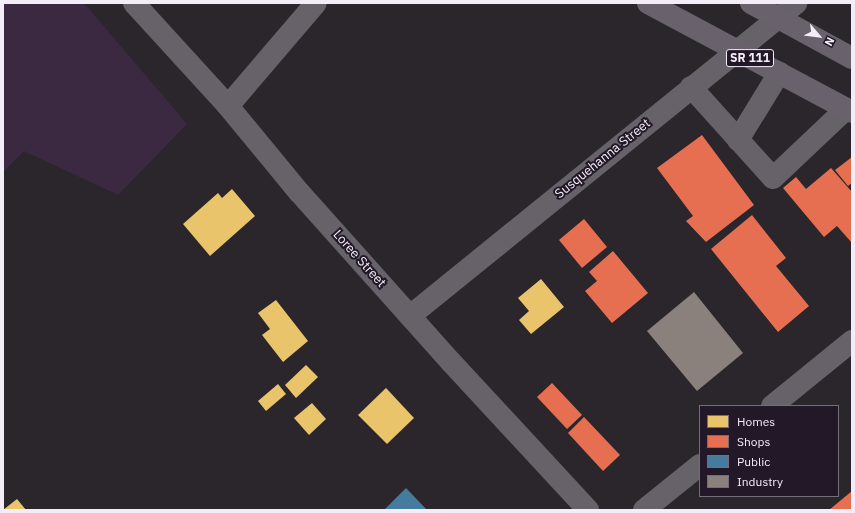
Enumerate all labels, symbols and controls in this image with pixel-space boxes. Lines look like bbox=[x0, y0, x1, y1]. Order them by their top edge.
north arrow bbox=[799, 16, 839, 56]
text: N bbox=[822, 35, 838, 48]
road number: SR 111 bbox=[725, 48, 775, 68]
street label: Susquehanna Street bbox=[552, 116, 654, 202]
street label: Loree Street bbox=[329, 227, 389, 291]
legend bbox=[699, 405, 839, 497]
text: Homes bbox=[737, 414, 775, 429]
text: Shops bbox=[737, 434, 770, 449]
text: Public bbox=[737, 454, 770, 469]
text: Industry bbox=[737, 474, 783, 489]

